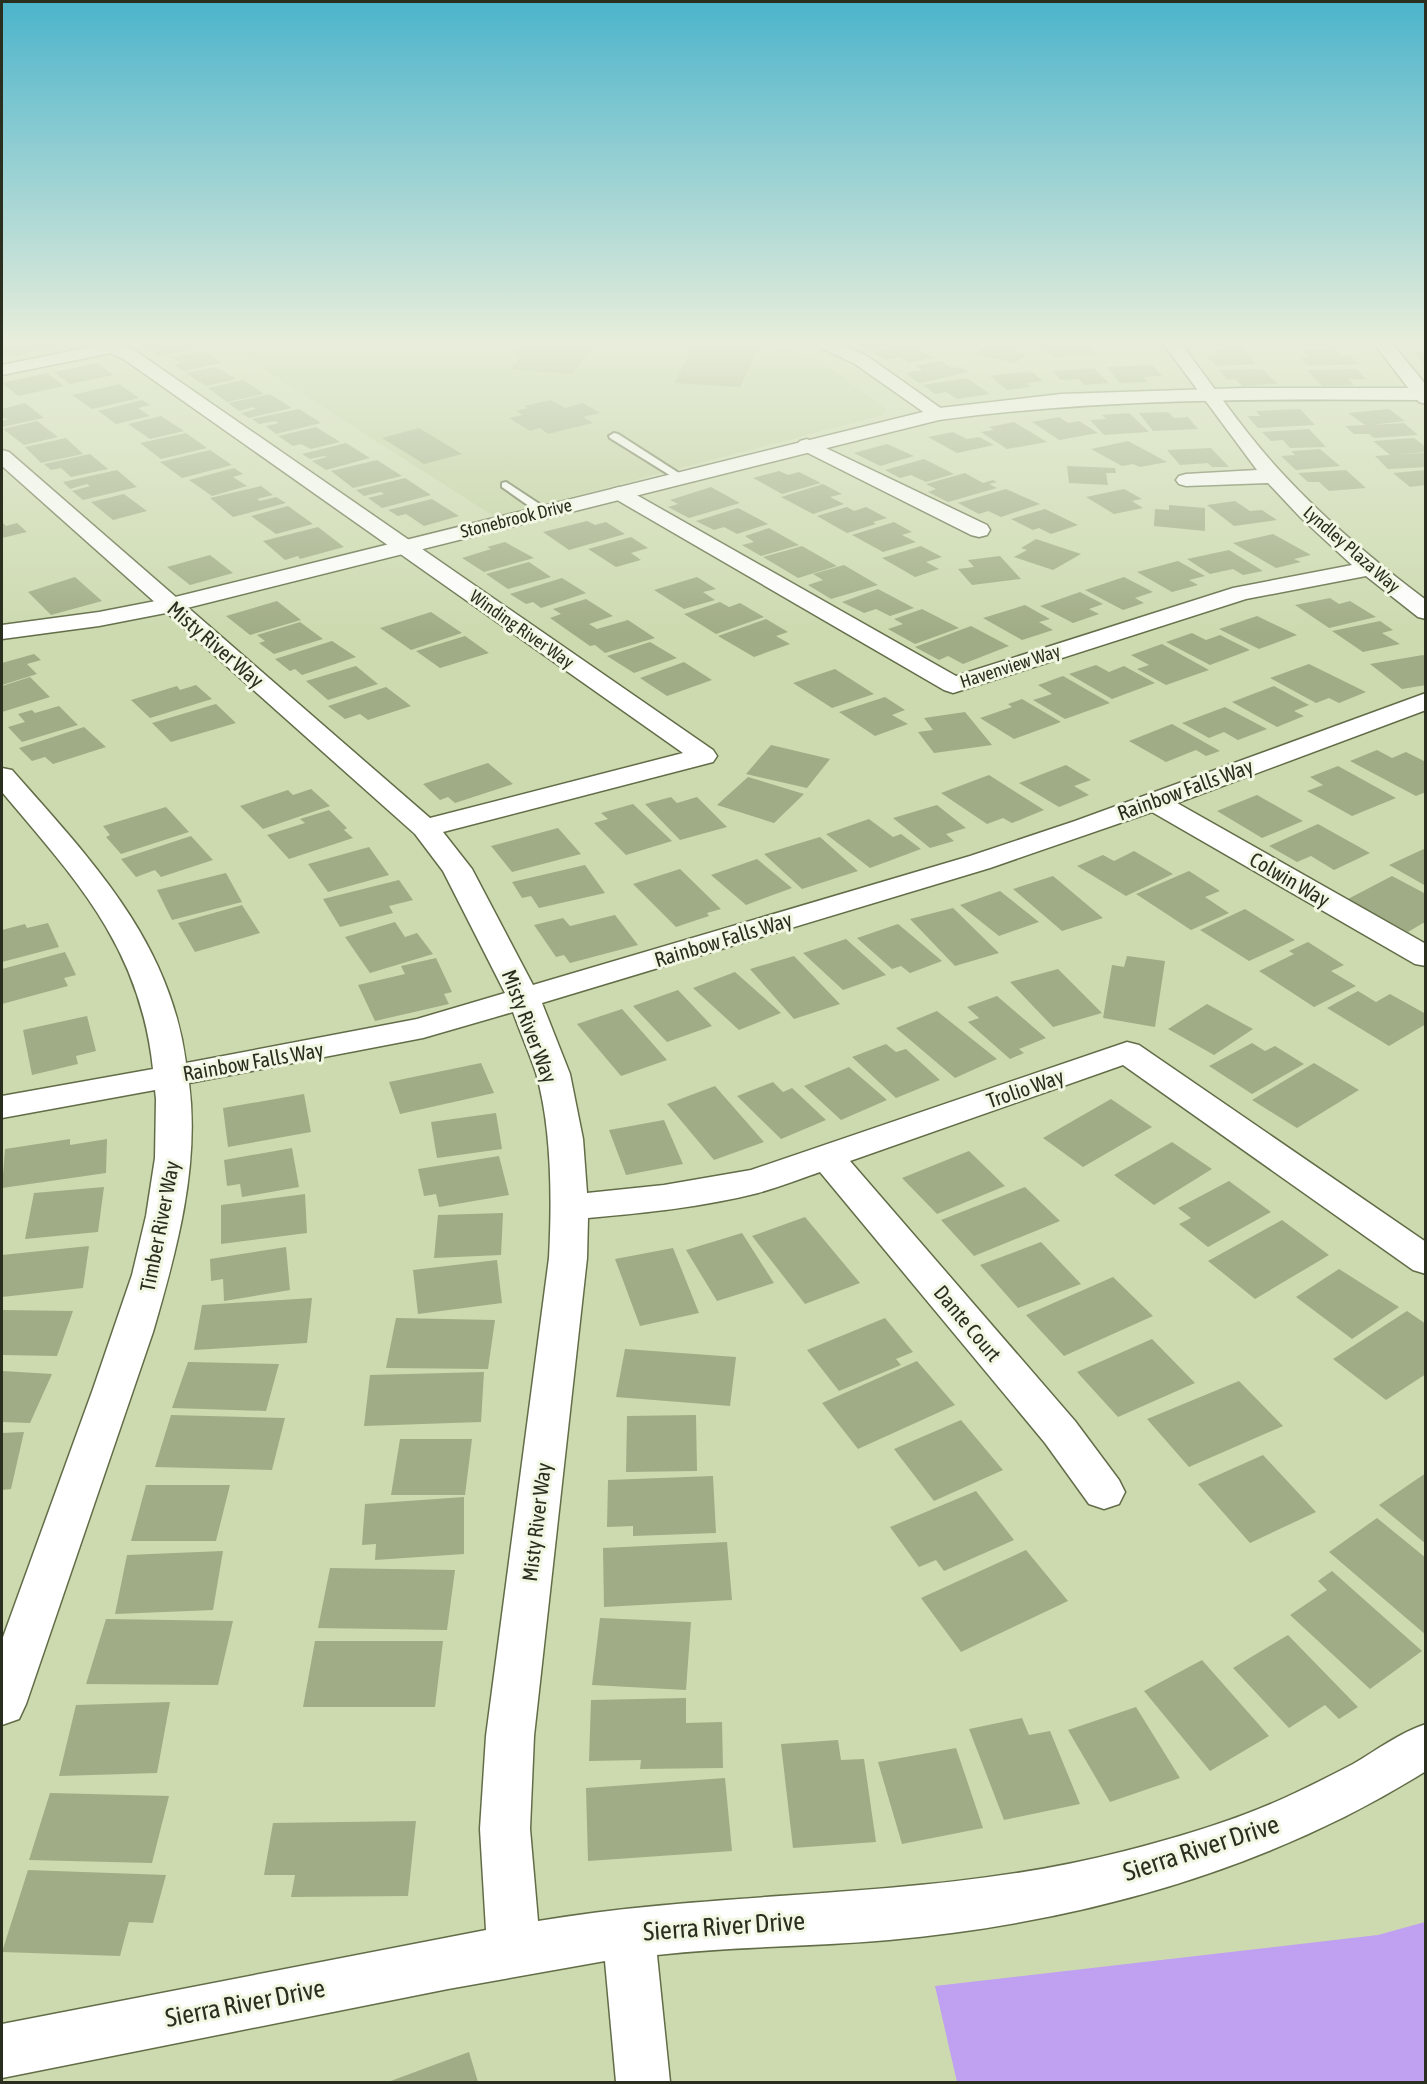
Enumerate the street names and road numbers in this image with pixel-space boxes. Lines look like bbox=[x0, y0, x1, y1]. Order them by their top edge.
street label: Stonebrook Drive bbox=[458, 494, 574, 542]
street label: Lyndley Plaza Way bbox=[1299, 501, 1405, 597]
street label: Winding River Way bbox=[466, 585, 578, 673]
street label: Misty River Way bbox=[163, 596, 269, 692]
street label: Havenview Way bbox=[957, 640, 1063, 692]
street label: Rainbow Falls Way bbox=[1114, 753, 1256, 825]
street label: Colwin Way bbox=[1246, 847, 1334, 912]
street label: Rainbow Falls Way bbox=[651, 907, 795, 971]
street label: Misty River Way bbox=[497, 966, 563, 1086]
street label: Rainbow Falls Way bbox=[181, 1037, 326, 1085]
street label: Trolio Way bbox=[983, 1063, 1067, 1112]
street label: Timber River Way bbox=[135, 1158, 184, 1293]
street label: Dante Court bbox=[929, 1280, 1007, 1366]
street label: Misty River Way bbox=[517, 1461, 555, 1583]
street label: Sierra River Drive bbox=[1119, 1809, 1283, 1887]
street label: Sierra River Drive bbox=[642, 1905, 806, 1947]
street label: Sierra River Drive bbox=[163, 1973, 327, 2033]

